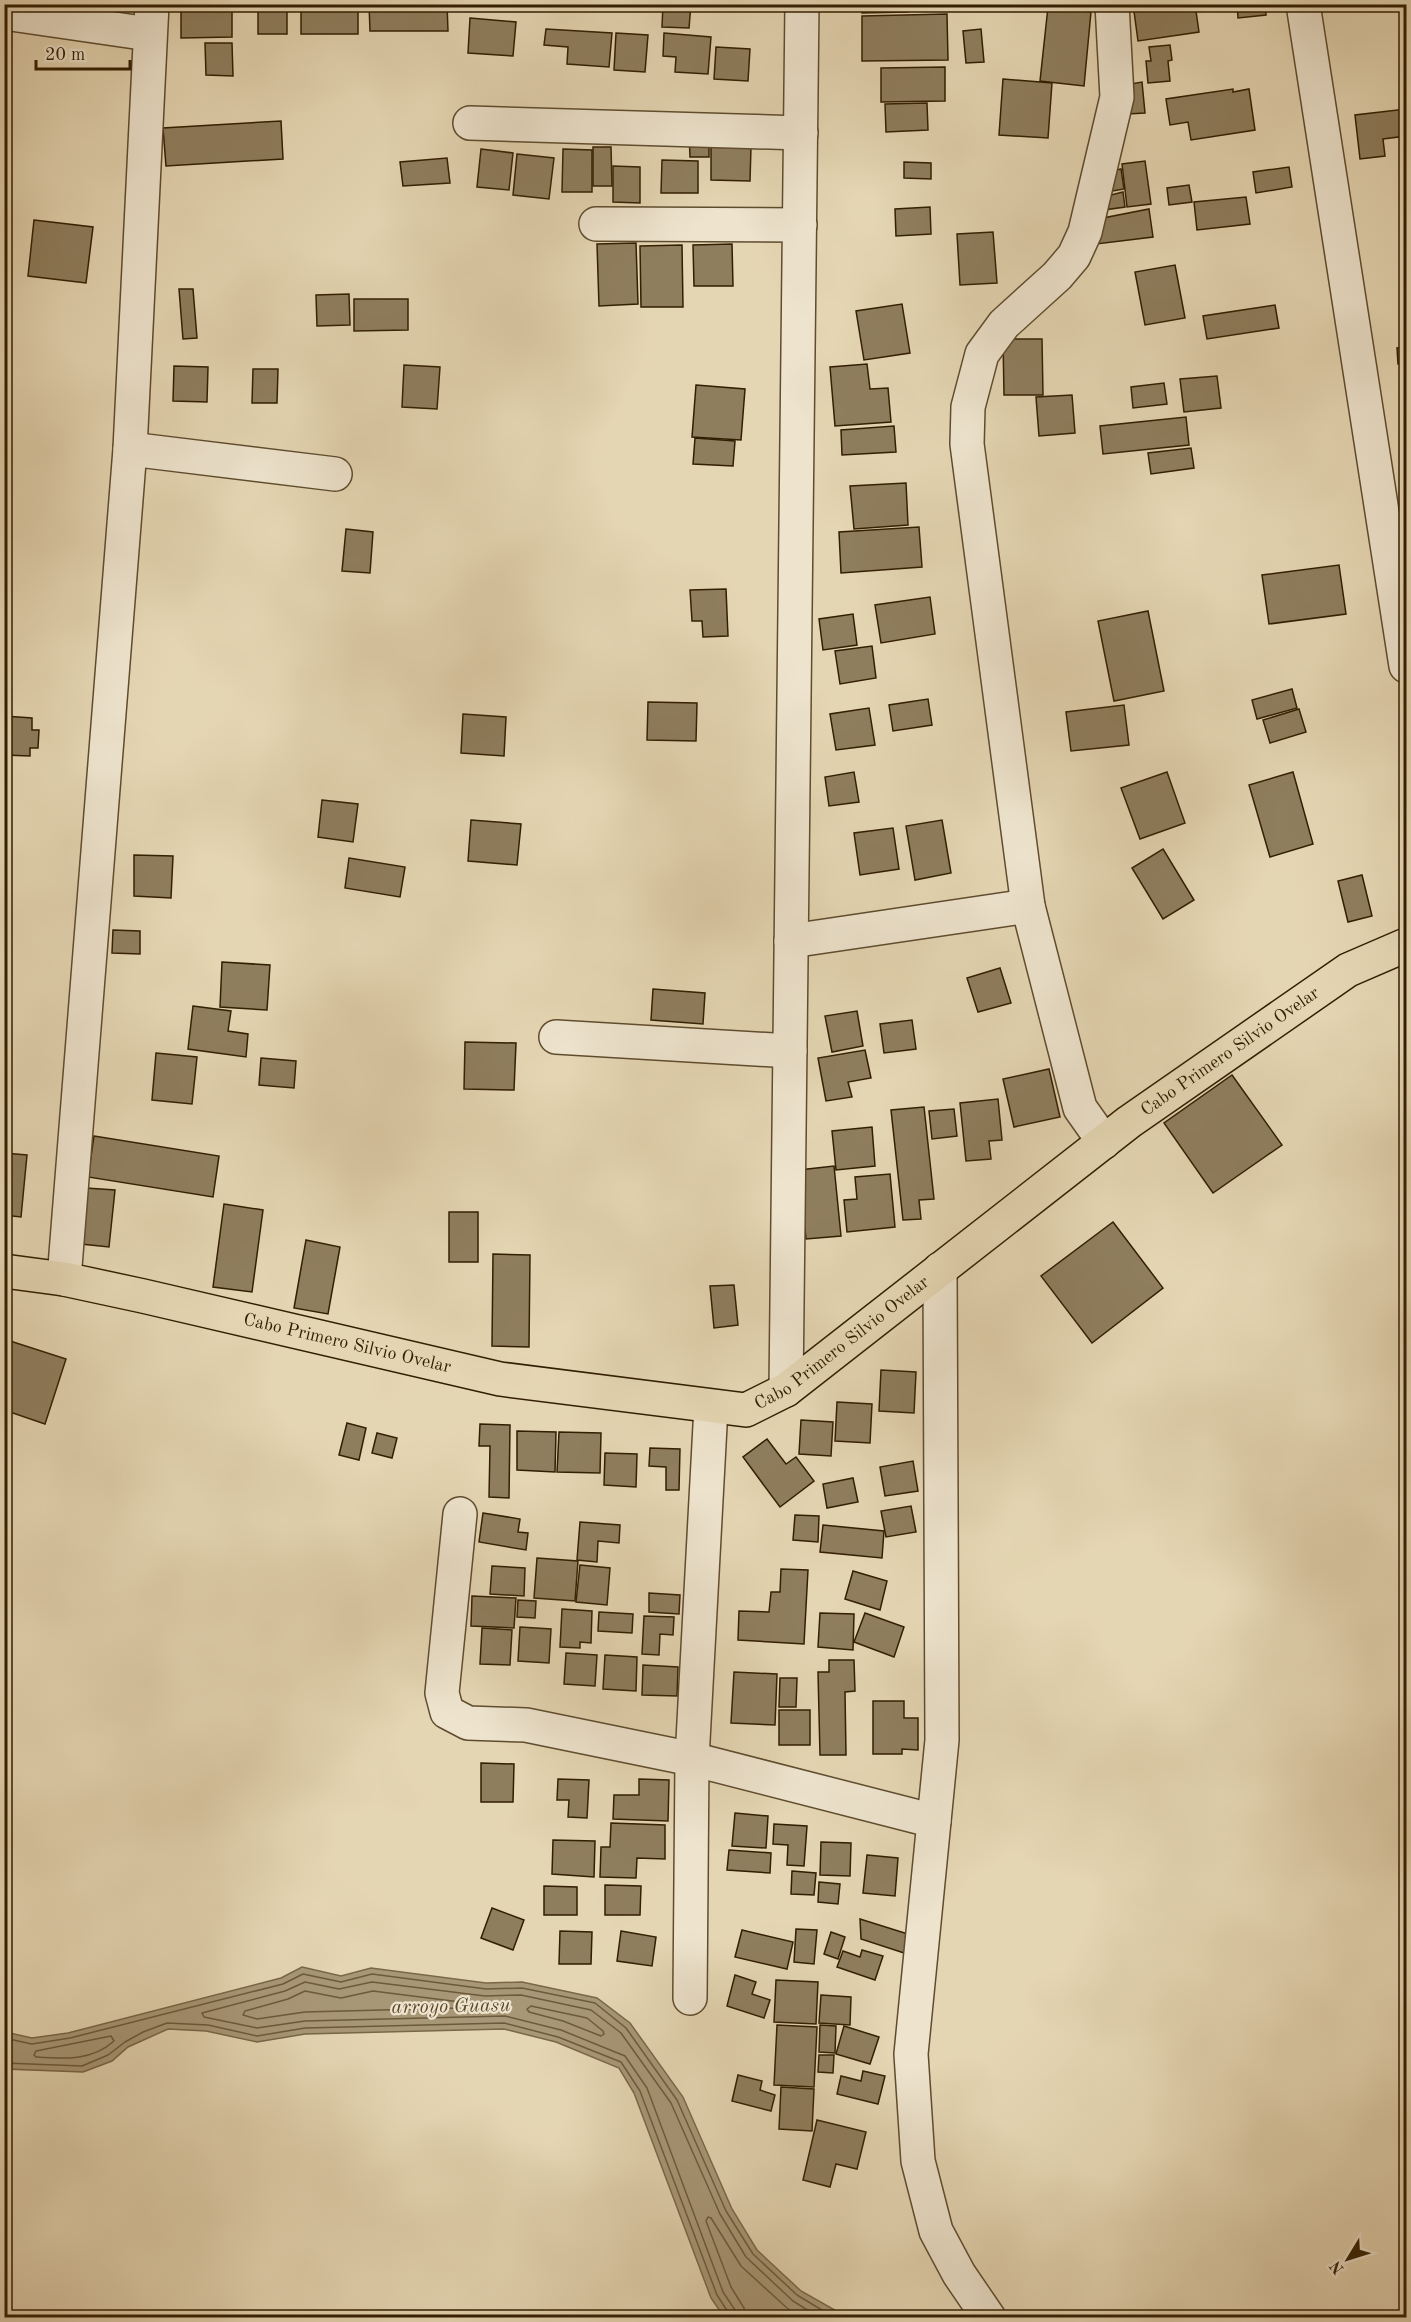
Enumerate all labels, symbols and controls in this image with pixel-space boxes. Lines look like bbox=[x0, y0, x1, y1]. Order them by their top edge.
scale bar bbox=[36, 33, 130, 71]
text: 20 m bbox=[45, 46, 85, 64]
street label: Cabo Primero Silvio Ovelar bbox=[1138, 983, 1323, 1120]
street label: Cabo Primero Silvio Ovelar bbox=[752, 1272, 933, 1413]
street label: Cabo Primero Silvio Ovelar bbox=[242, 1311, 453, 1376]
water label: arroyo Guasu bbox=[391, 1996, 511, 2018]
north arrow bbox=[1318, 2229, 1378, 2289]
text: N bbox=[1327, 2257, 1348, 2277]

